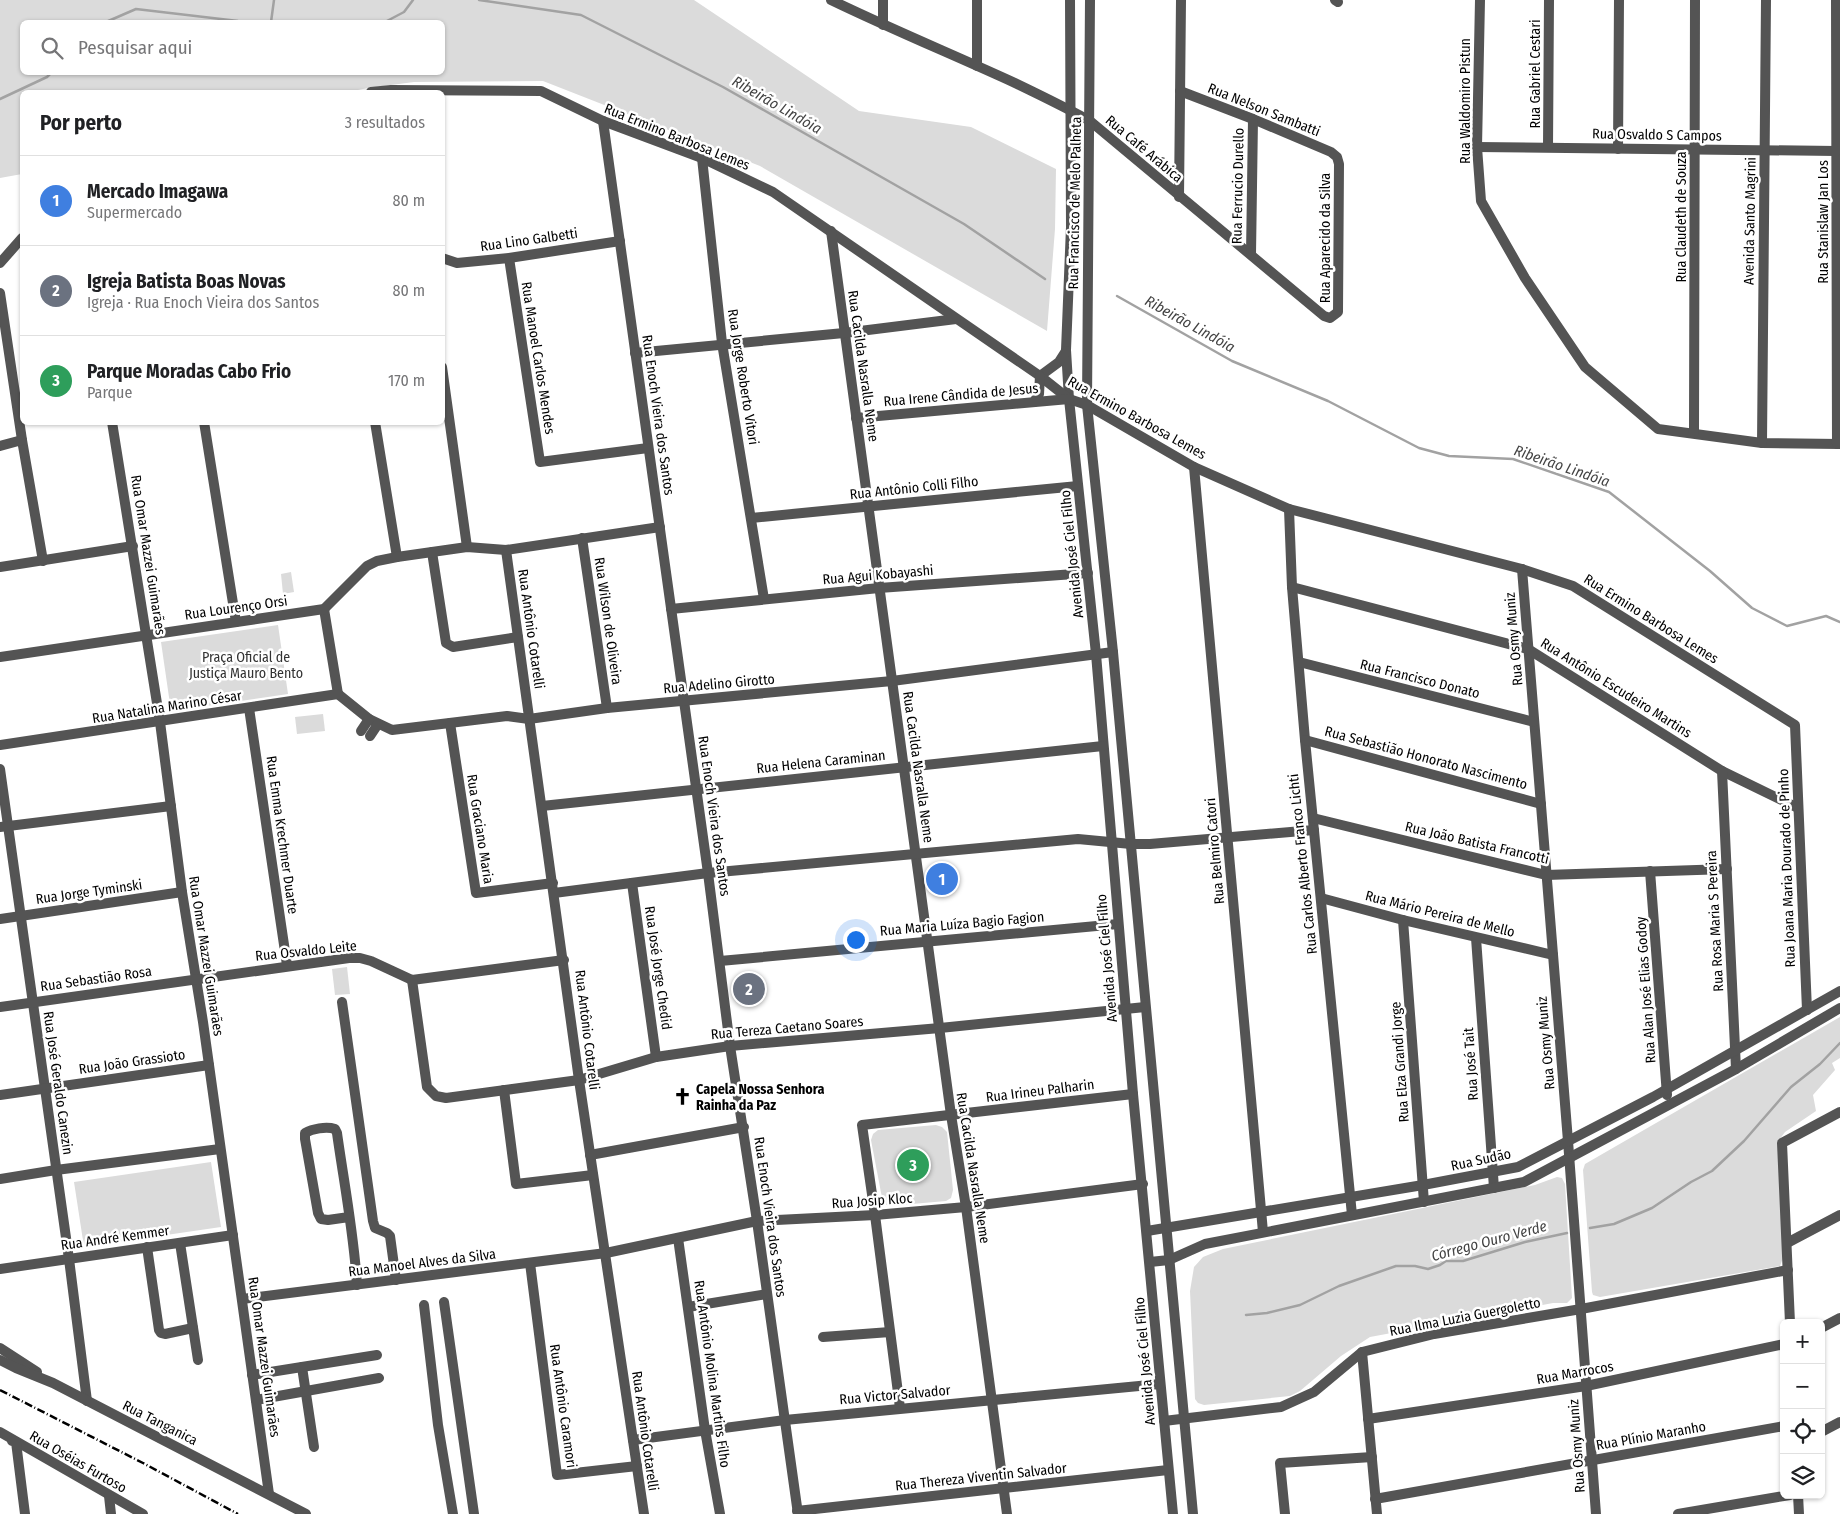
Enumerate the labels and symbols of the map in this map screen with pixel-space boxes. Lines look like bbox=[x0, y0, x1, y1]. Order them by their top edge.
street label: Rua Gabriel Cestari bbox=[1527, 19, 1544, 129]
street label: Rua Waldomiro Pistun bbox=[1457, 38, 1474, 164]
water label: Ribeirão Lindóia bbox=[729, 72, 825, 138]
street label: Rua Nelson Sambatti bbox=[1205, 80, 1323, 140]
street label: Rua Ermino Barbosa Lemes bbox=[602, 100, 752, 174]
street label: Rua Café Arábica bbox=[1102, 112, 1186, 186]
street label: Rua Francisco de Melo Palheta bbox=[1065, 116, 1085, 290]
street label: Rua Osvaldo S Campos bbox=[1592, 125, 1722, 145]
street label: Rua Ferrucio Durello bbox=[1228, 128, 1248, 244]
street label: Rua Claudeth de Souza bbox=[1673, 151, 1690, 283]
street label: Avenida Santo Magrini bbox=[1740, 157, 1760, 285]
street label: Rua Stanislaw Jan Los bbox=[1815, 160, 1832, 284]
street label: Rua Aparecido da Silva bbox=[1317, 173, 1334, 303]
street label: Rua Lino Galbetti bbox=[479, 225, 579, 255]
street label: Rua Manoel Carlos Mendes bbox=[518, 281, 558, 435]
street label: Rua Cacilda Nasralla Neme bbox=[844, 289, 882, 443]
water label: Ribeirão Lindóia bbox=[1142, 292, 1238, 356]
street label: Rua Jorge Roberto Vitori bbox=[724, 308, 762, 446]
street label: Rua Enoch Vieira dos Santos bbox=[638, 334, 678, 496]
street label: Rua Ermino Barbosa Lemes bbox=[1065, 373, 1209, 463]
street label: Rua Irene Cândida de Jesus bbox=[883, 380, 1039, 410]
water label: Ribeirão Lindóia bbox=[1512, 441, 1612, 491]
street label: Rua Antônio Colli Filho bbox=[849, 473, 979, 503]
street label: Rua Omar Mazzei Guimarães bbox=[127, 474, 169, 636]
street label: Avenida José Ciel Filho bbox=[1057, 489, 1087, 619]
street label: Rua Wilson de Oliveira bbox=[591, 556, 625, 686]
street label: Rua Agui Kobayashi bbox=[822, 562, 934, 588]
street label: Rua Antônio Cotarelli bbox=[514, 568, 548, 690]
street label: Rua Ermino Barbosa Lemes bbox=[1581, 571, 1721, 667]
street label: Rua Osmy Muniz bbox=[1501, 591, 1527, 686]
street label: Rua Lourenço Orsi bbox=[183, 592, 289, 624]
street label: Rua Antônio Escudeiro Martins bbox=[1537, 634, 1695, 742]
park label: Praça Oficial de Justiça Mauro Bento bbox=[189, 649, 303, 682]
street label: Rua Francisco Donato bbox=[1358, 656, 1482, 702]
street label: Rua Adelino Girotto bbox=[663, 671, 775, 697]
street label: Rua Natalina Marino César bbox=[91, 687, 243, 727]
street label: Rua Cacilda Nasralla Neme bbox=[899, 690, 937, 844]
street label: Rua Sebastião Honorato Nascimento bbox=[1323, 723, 1529, 793]
street label: Rua Enoch Vieira dos Santos bbox=[694, 735, 734, 897]
street label: Rua Helena Caraminan bbox=[756, 747, 886, 777]
street label: Rua Emma Krechmer Duarte bbox=[262, 755, 302, 915]
street label: Rua Joana Maria Dourado de Pinho bbox=[1775, 768, 1799, 968]
street label: Rua Graciano Maria bbox=[463, 773, 497, 885]
street label: Rua Carlos Alberto Franco Lichti bbox=[1285, 773, 1321, 955]
street label: Rua Belmiro Catori bbox=[1202, 797, 1228, 905]
street label: Rua João Batista Francotti bbox=[1403, 818, 1551, 868]
street label: Rua Rosa Maria S Pereira bbox=[1703, 850, 1727, 992]
pin: 1 bbox=[926, 860, 958, 898]
street label: Rua Omar Mazzei Guimarães bbox=[185, 875, 227, 1037]
street label: Rua Jorge Tyminski bbox=[35, 876, 143, 908]
street label: Rua Mário Pereira de Mello bbox=[1363, 887, 1517, 941]
street label: Avenida José Ciel Filho bbox=[1093, 893, 1121, 1023]
street label: Rua José Jorge Chedid bbox=[641, 905, 675, 1031]
street label: Rua Maria Luíza Bagio Fagion bbox=[879, 908, 1045, 940]
street label: Rua Alan José Elias Godoy bbox=[1632, 915, 1660, 1064]
your location bbox=[843, 927, 869, 953]
street label: Rua Osvaldo Leite bbox=[254, 937, 358, 965]
street label: Rua Sebastião Rosa bbox=[39, 963, 153, 995]
street label: Rua Antônio Cotarelli bbox=[571, 969, 603, 1091]
pin: 2 bbox=[733, 970, 765, 1008]
street label: Rua Osmy Muniz bbox=[1533, 995, 1559, 1090]
street label: Rua Elza Grandi Jorge bbox=[1387, 1001, 1413, 1123]
street label: Rua José Geraldo Canezin bbox=[40, 1010, 76, 1156]
street label: Rua Tereza Caetano Soares bbox=[710, 1013, 864, 1043]
street label: Rua José Tait bbox=[1460, 1026, 1482, 1101]
street label: Rua João Grassioto bbox=[78, 1046, 186, 1078]
street label: Rua Irineu Palharin bbox=[985, 1076, 1095, 1106]
place label: Capela Nossa Senhora Rainha da Paz bbox=[696, 1081, 825, 1114]
church icon: Capela Nossa Senhora Rainha da Paz bbox=[672, 1087, 692, 1107]
street label: Rua Cacilda Nasralla Neme bbox=[953, 1091, 993, 1245]
street label: Rua Enoch Vieira dos Santos bbox=[750, 1136, 790, 1298]
street label: Rua Sudão bbox=[1449, 1145, 1513, 1175]
pin: 3 bbox=[897, 1146, 929, 1184]
street label: Rua Josip Kloc bbox=[831, 1190, 913, 1212]
water label: Córrego Ouro Verde bbox=[1429, 1217, 1549, 1265]
street label: Rua André Kemmer bbox=[60, 1222, 171, 1254]
street label: Rua Manoel Alves da Silva bbox=[347, 1246, 497, 1280]
street label: Rua Omar Mazzei Guimarães bbox=[244, 1276, 284, 1438]
street label: Rua Antônio Molina Martins Filho bbox=[690, 1279, 734, 1469]
street label: Rua Ilma Luzia Guergoletto bbox=[1388, 1294, 1542, 1340]
street label: Avenida José Ciel Filho bbox=[1131, 1296, 1159, 1426]
street label: Rua Antônio Caramori bbox=[546, 1343, 580, 1469]
street label: Rua Marrocos bbox=[1535, 1358, 1615, 1388]
street label: Rua Antônio Cotarelli bbox=[628, 1370, 662, 1492]
street label: Rua Victor Salvador bbox=[839, 1382, 951, 1408]
street label: Rua Tanganica bbox=[120, 1397, 200, 1449]
street label: Rua Osmy Muniz bbox=[1565, 1398, 1589, 1493]
street label: Rua Plínio Maranho bbox=[1595, 1418, 1707, 1454]
street label: Rua Oséias Furtoso bbox=[26, 1427, 130, 1497]
street label: Rua Thereza Viventin Salvador bbox=[894, 1460, 1068, 1494]

